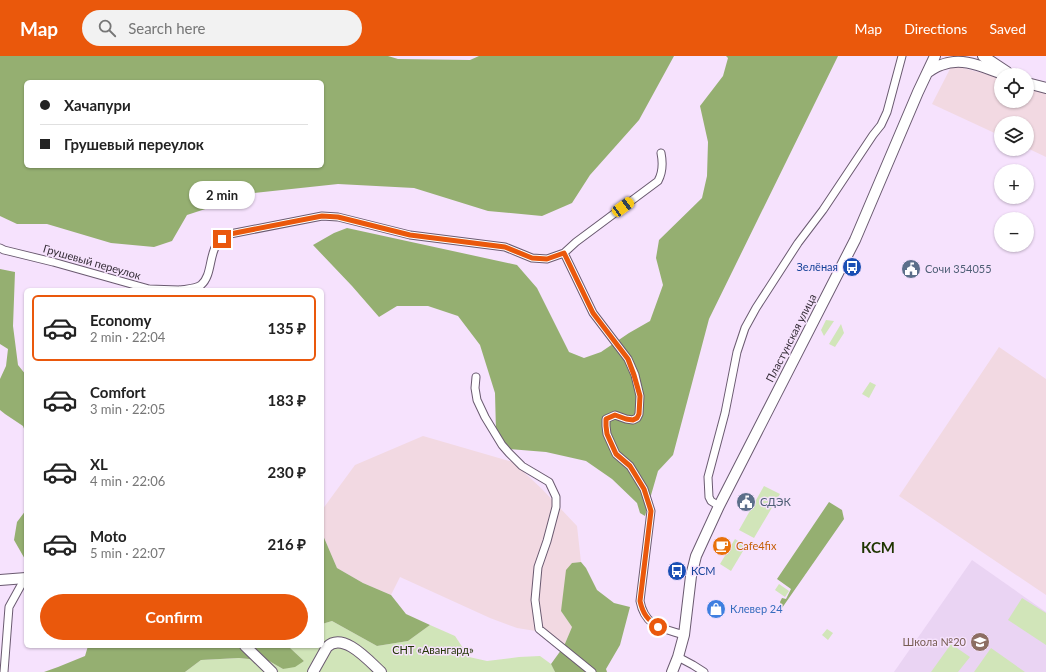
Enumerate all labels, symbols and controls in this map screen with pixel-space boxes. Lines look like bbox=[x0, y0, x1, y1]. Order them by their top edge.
search box bbox=[82, 10, 362, 46]
text: Map bbox=[20, 17, 58, 40]
icon: search bbox=[96, 17, 118, 39]
text: Search here bbox=[128, 19, 206, 37]
text: Map bbox=[855, 20, 882, 37]
text: Directions bbox=[904, 20, 967, 37]
text: Saved bbox=[989, 20, 1026, 37]
map controls bbox=[994, 68, 1034, 252]
button: locate bbox=[994, 68, 1034, 108]
text: Хачапури bbox=[64, 96, 131, 114]
button: layers bbox=[994, 116, 1034, 156]
text: Грушевый переулок bbox=[64, 135, 204, 153]
button: + bbox=[994, 164, 1034, 204]
callout: 2 min bbox=[189, 181, 255, 209]
text: 2 min bbox=[206, 187, 238, 203]
car bbox=[610, 195, 636, 219]
button: − bbox=[994, 212, 1034, 252]
route end bbox=[213, 230, 231, 248]
street label: Грушевый переулок bbox=[42, 241, 143, 282]
bus stop icon: Зелёная bbox=[841, 256, 863, 278]
public building icon: Сочи 354055 bbox=[900, 258, 922, 280]
place label: Зелёная bbox=[797, 260, 838, 273]
place label: Сочи 354055 bbox=[925, 262, 992, 275]
street label: Пластунская улица bbox=[763, 291, 818, 384]
icon: car bbox=[42, 310, 78, 346]
text: Economy bbox=[90, 311, 151, 329]
text: 135 ₽ bbox=[268, 319, 306, 337]
text: 2 min · 22:04 bbox=[90, 329, 165, 345]
icon: car bbox=[42, 382, 78, 418]
text: Comfort bbox=[90, 383, 146, 401]
text: 183 ₽ bbox=[268, 391, 306, 409]
text: 3 min · 22:05 bbox=[90, 401, 165, 417]
icon: car bbox=[42, 454, 78, 490]
text: XL bbox=[90, 455, 108, 473]
text: 230 ₽ bbox=[268, 463, 306, 481]
text: 4 min · 22:06 bbox=[90, 473, 165, 489]
public building icon: СДЭК bbox=[735, 491, 757, 513]
place label: СДЭК bbox=[760, 495, 791, 508]
icon: car bbox=[42, 526, 78, 562]
text: Moto bbox=[90, 527, 127, 545]
text: 216 ₽ bbox=[268, 535, 306, 553]
cafe icon: Cafe4fix bbox=[711, 535, 733, 557]
district label: КСМ bbox=[861, 538, 895, 556]
place label: Cafe4fix bbox=[736, 539, 777, 552]
text: 5 min · 22:07 bbox=[90, 545, 165, 561]
bus stop icon: КСМ bbox=[666, 560, 688, 582]
place label: КСМ bbox=[691, 564, 716, 577]
button: Confirm bbox=[40, 594, 308, 640]
shop icon: Клевер 24 bbox=[705, 598, 727, 620]
place label: Клевер 24 bbox=[730, 602, 783, 615]
route start bbox=[649, 618, 667, 636]
school or university icon: Школа №20 bbox=[969, 631, 991, 653]
place label: Школа №20 bbox=[902, 635, 967, 648]
park label: СНТ «Авангард» bbox=[392, 643, 474, 656]

